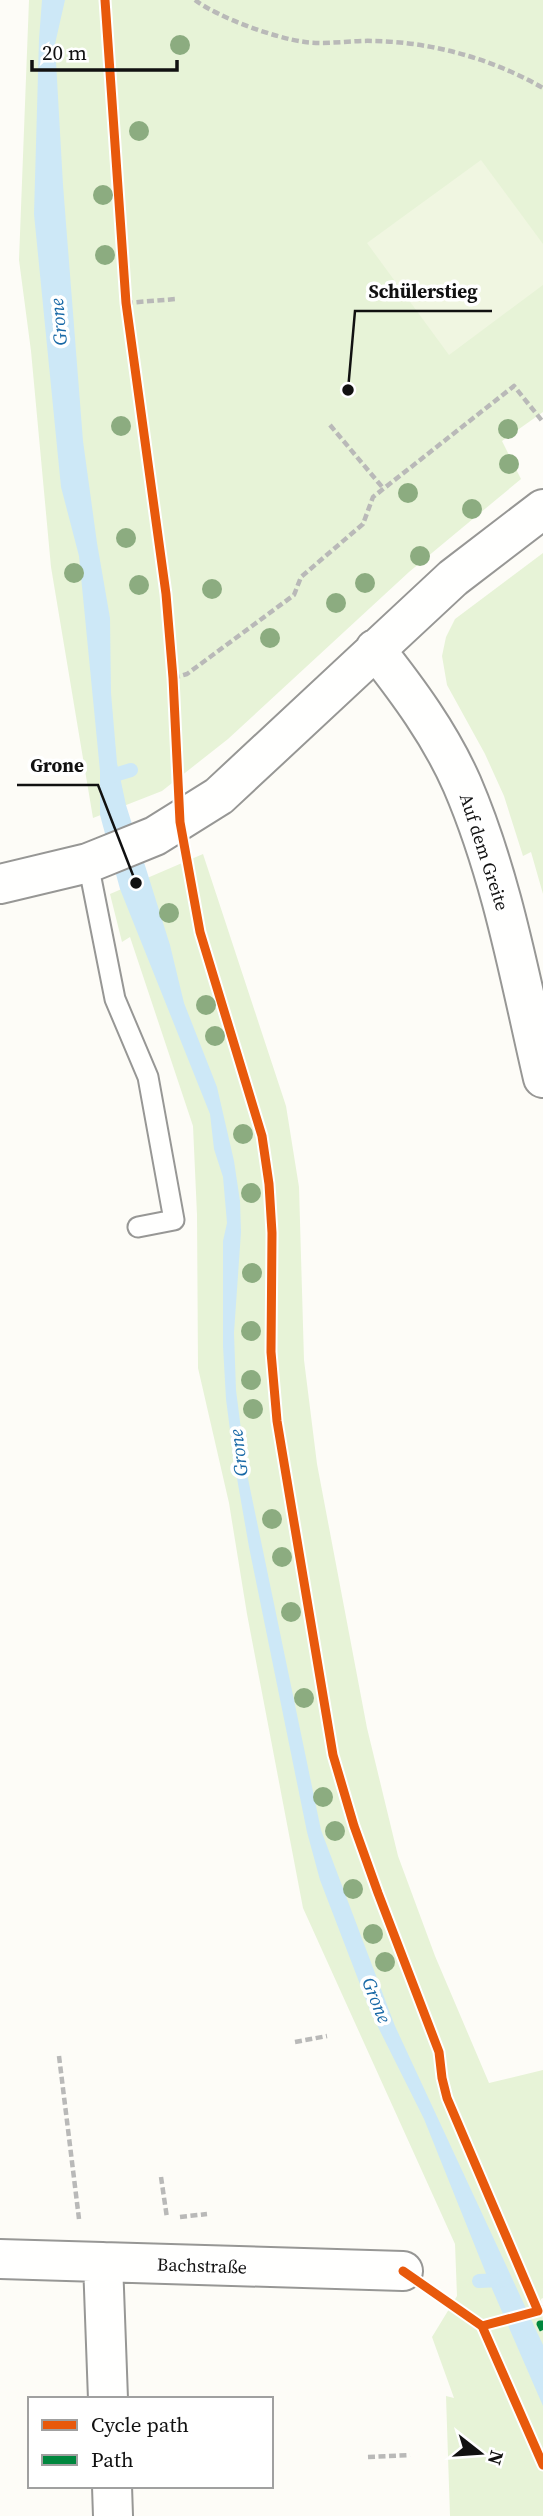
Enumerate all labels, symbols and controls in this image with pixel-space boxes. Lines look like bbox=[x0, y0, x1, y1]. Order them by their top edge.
scale bar bbox=[32, 28, 177, 72]
text: 20 m bbox=[42, 38, 87, 67]
callout: Schülerstieg bbox=[355, 271, 492, 311]
text: Schülerstieg bbox=[368, 278, 478, 304]
water label: Grone bbox=[43, 297, 73, 347]
callout: Grone bbox=[17, 745, 98, 785]
text: Grone bbox=[30, 752, 84, 778]
street label: Auf dem Greite bbox=[454, 790, 515, 914]
water label: Grone bbox=[222, 1428, 254, 1478]
water label: Grone bbox=[356, 1973, 398, 2027]
street label: Bachstraße bbox=[157, 2251, 247, 2280]
legend bbox=[28, 2397, 273, 2488]
text: Cycle path bbox=[91, 2410, 189, 2439]
north arrow bbox=[445, 2418, 515, 2488]
text: Path bbox=[91, 2445, 134, 2474]
text: N bbox=[482, 2448, 511, 2469]

